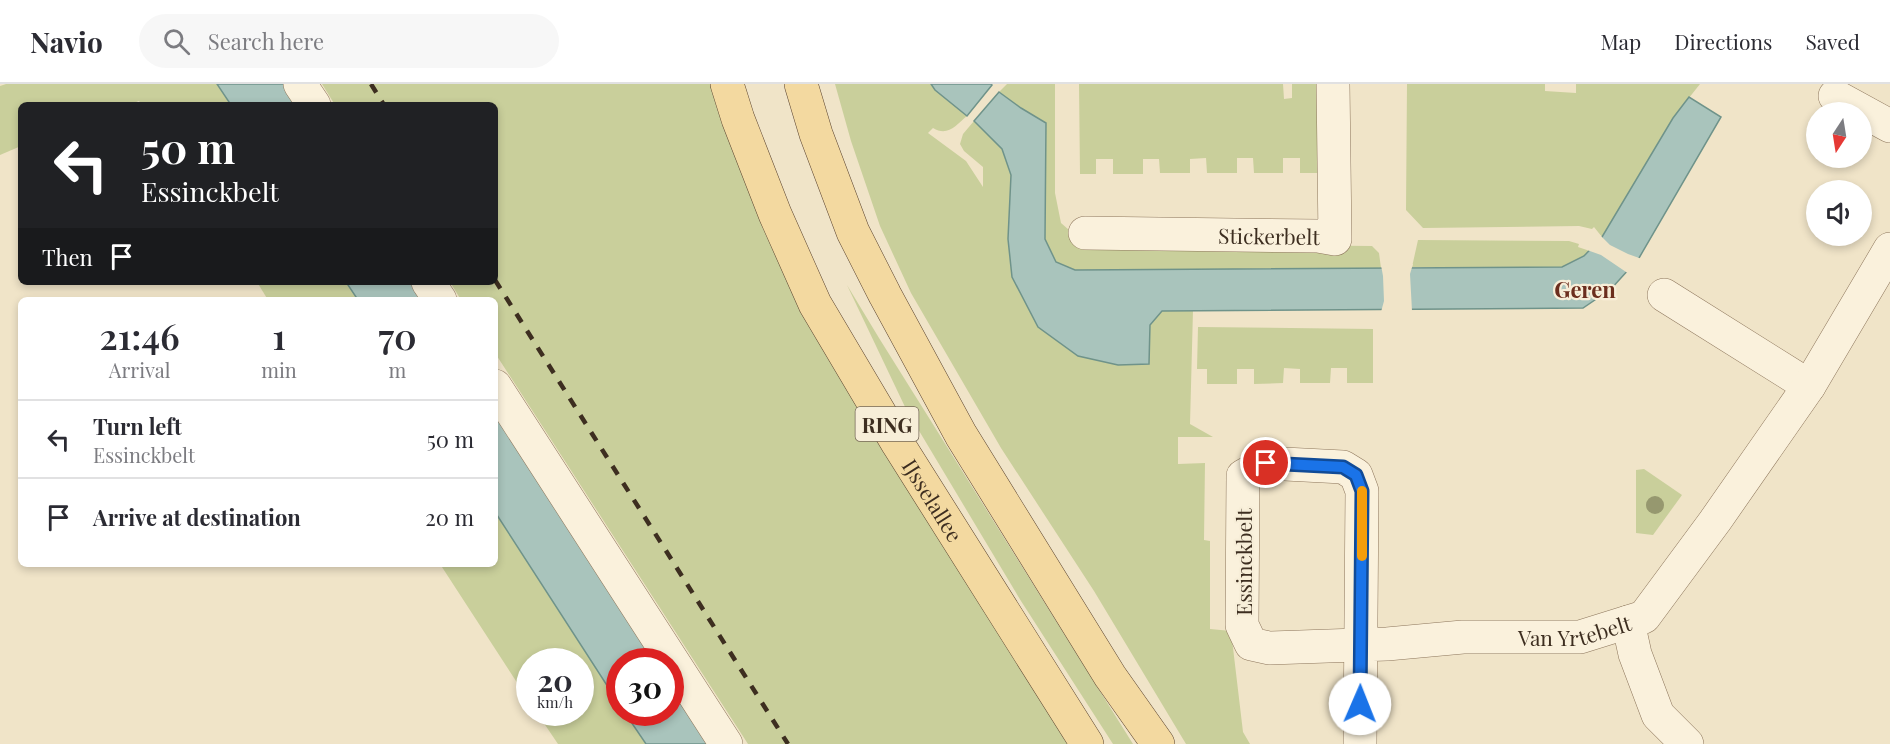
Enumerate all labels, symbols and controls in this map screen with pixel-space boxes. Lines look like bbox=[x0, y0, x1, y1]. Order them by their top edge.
search box bbox=[139, 14, 559, 68]
text: Navio bbox=[30, 23, 103, 60]
icon: search bbox=[160, 25, 193, 58]
text: Search here bbox=[208, 26, 324, 56]
text: Map bbox=[1600, 27, 1641, 55]
text: Directions bbox=[1674, 27, 1772, 55]
text: Saved bbox=[1805, 27, 1860, 55]
north arrow bbox=[1806, 102, 1872, 168]
map controls bbox=[1806, 102, 1872, 246]
text: 50 m bbox=[141, 119, 235, 175]
icon: left bbox=[42, 126, 120, 204]
text: Essinckbelt bbox=[141, 173, 279, 209]
button: sound bbox=[1806, 180, 1872, 246]
street label: Stickerbelt bbox=[1218, 221, 1321, 250]
icon: arrive bbox=[105, 240, 138, 273]
text: Then bbox=[42, 242, 93, 272]
district label: Geren bbox=[1554, 274, 1616, 304]
text: 21:46 bbox=[99, 311, 180, 359]
text: 1 bbox=[272, 311, 286, 359]
text: 70 bbox=[378, 311, 417, 359]
text: Arrival bbox=[109, 356, 170, 383]
text: min bbox=[261, 356, 297, 383]
text: m bbox=[388, 356, 406, 383]
road number: RING bbox=[856, 407, 918, 441]
text: Turn left bbox=[93, 411, 182, 441]
icon: left bbox=[42, 423, 75, 456]
text: 50 m bbox=[427, 424, 474, 454]
pin bbox=[1240, 437, 1291, 488]
text: Essinckbelt bbox=[93, 441, 195, 468]
icon: arrive bbox=[1249, 446, 1282, 479]
street label: IJsselallee bbox=[897, 453, 970, 547]
icon: arrive bbox=[42, 501, 75, 534]
text: Arrive at destination bbox=[93, 502, 301, 532]
text: 20 m bbox=[425, 502, 474, 532]
street label: Essinckbelt bbox=[1229, 508, 1257, 616]
street label: Van Yrtebelt bbox=[1517, 608, 1635, 651]
speed limit sign: 30 bbox=[606, 648, 684, 726]
text: 20 bbox=[537, 660, 573, 700]
position arrow bbox=[1328, 672, 1392, 736]
text: km/h bbox=[537, 692, 573, 712]

